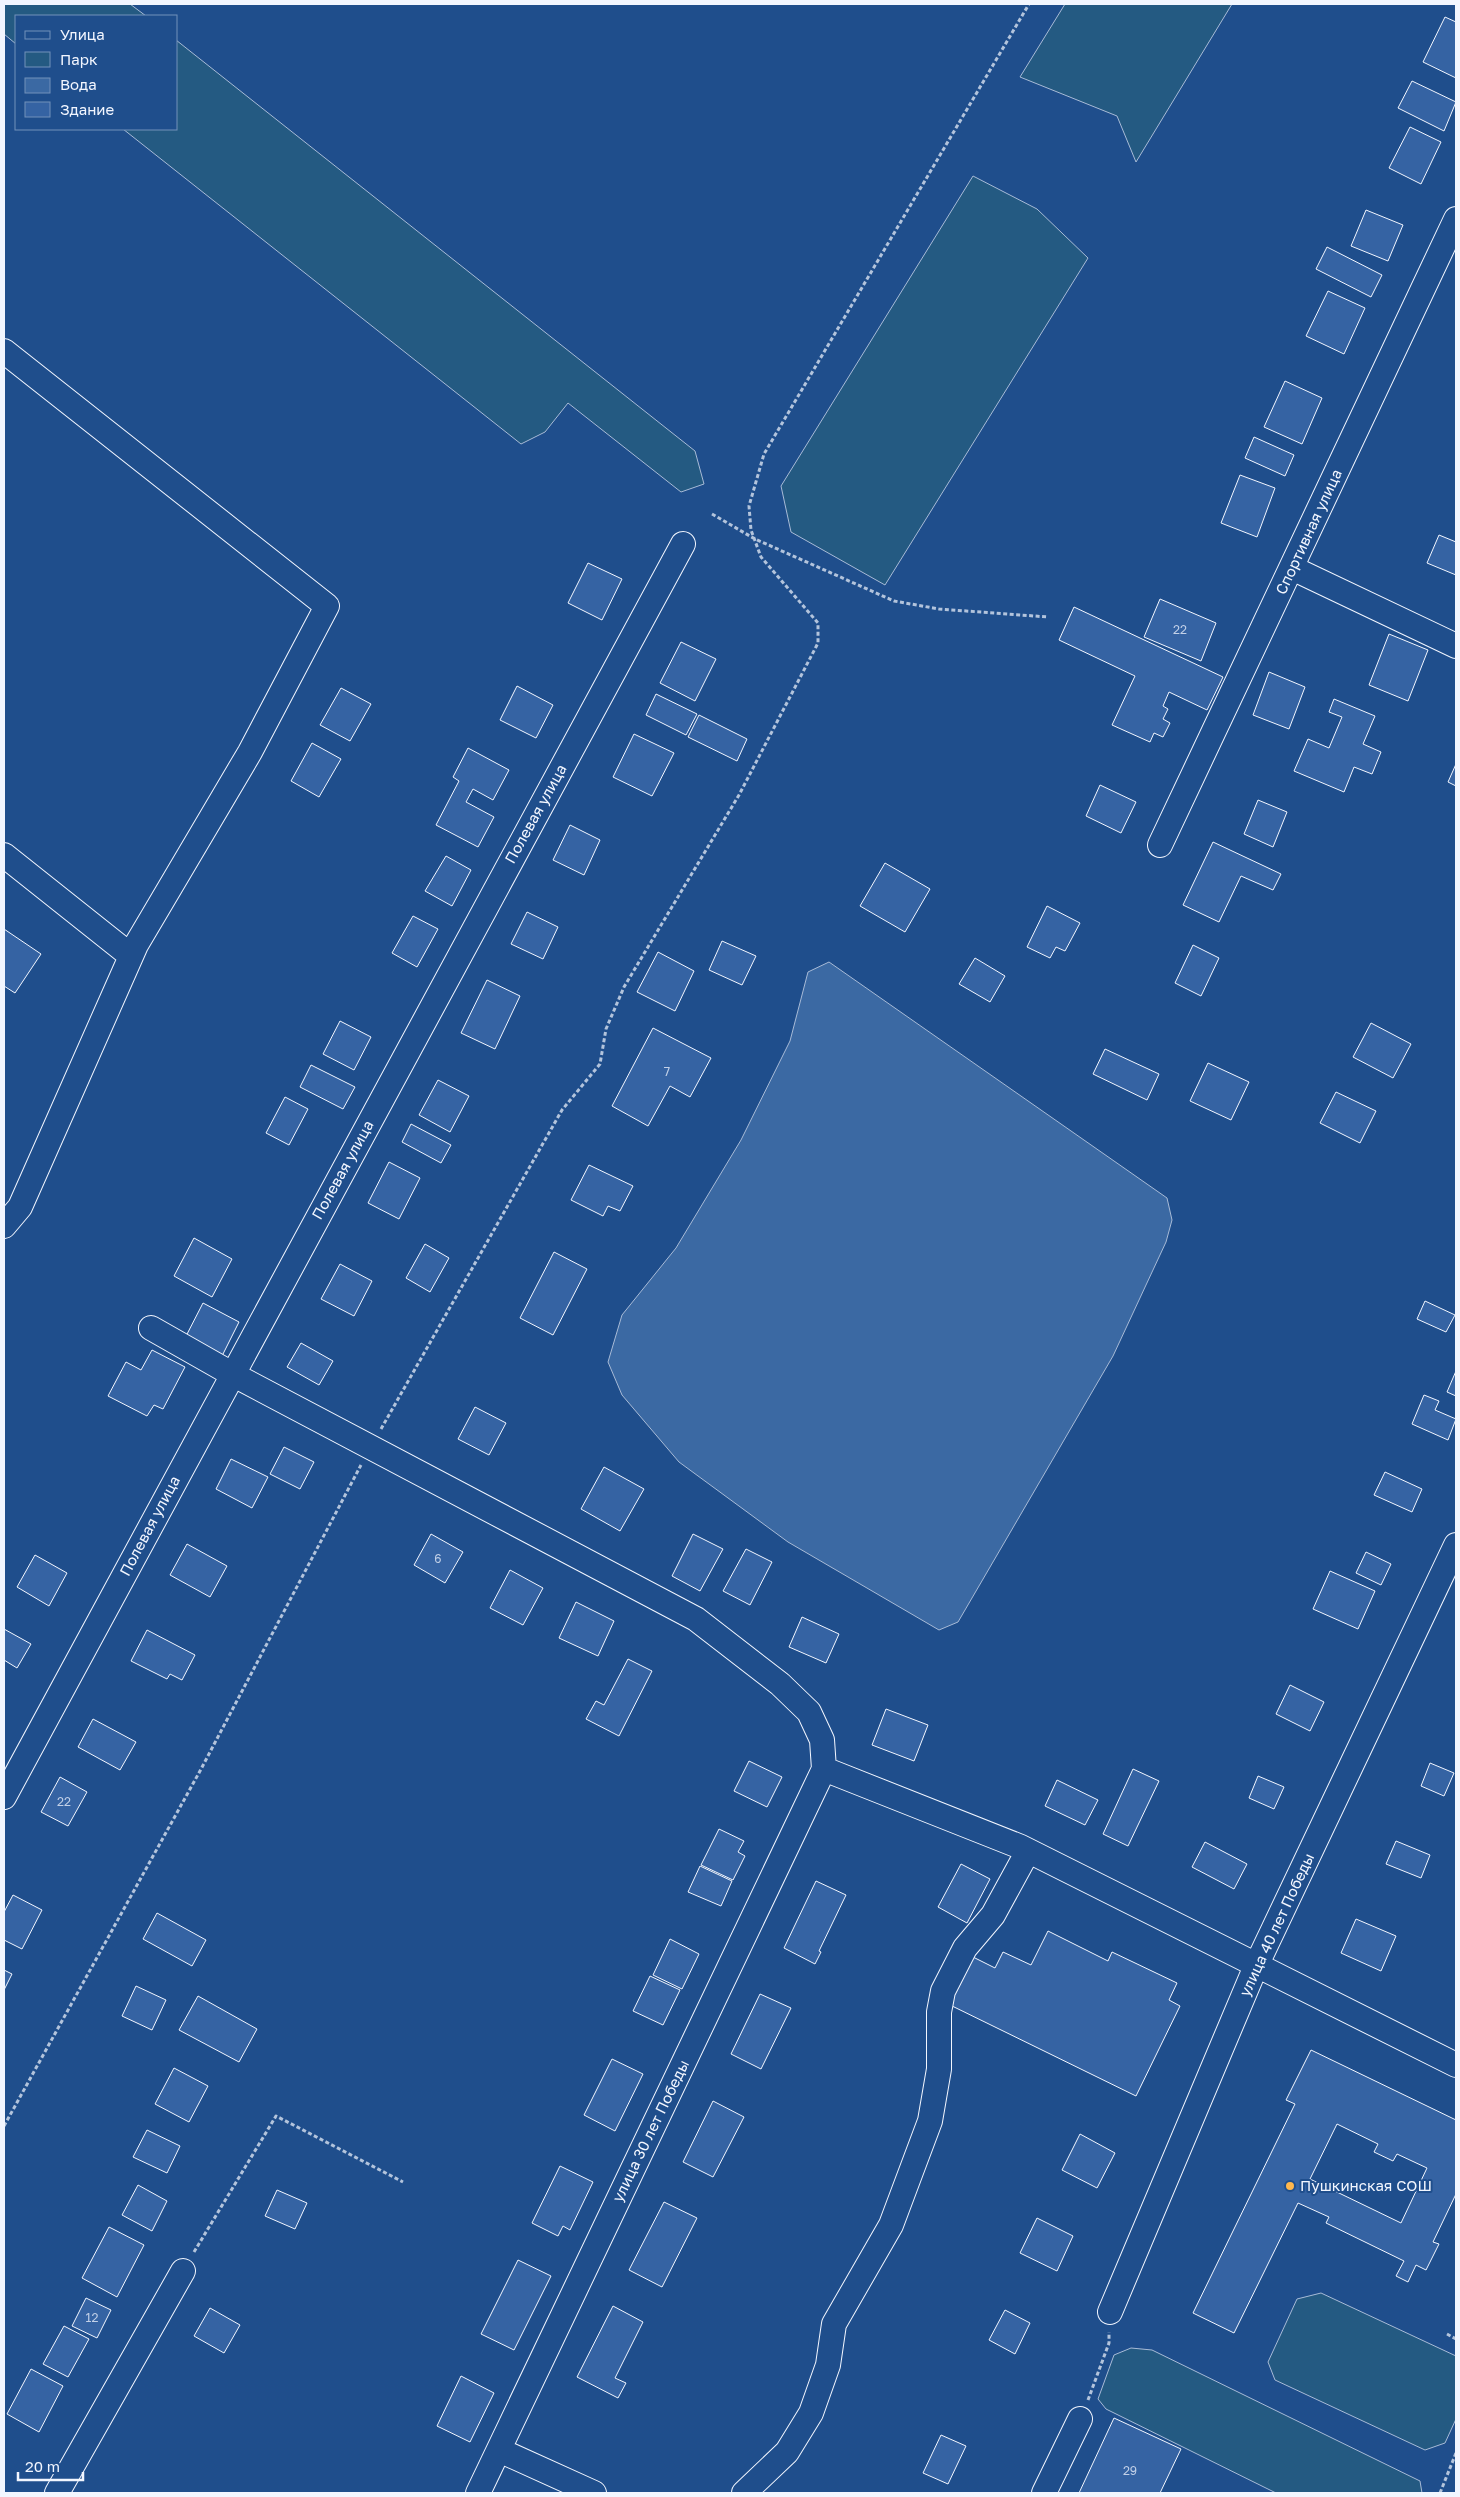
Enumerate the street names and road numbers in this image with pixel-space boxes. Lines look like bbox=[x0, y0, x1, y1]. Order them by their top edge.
street label: Спортивная улица bbox=[1271, 466, 1345, 597]
street label: Полевая улица bbox=[500, 761, 570, 866]
street label: Полевая улица bbox=[307, 1117, 377, 1222]
street label: Полевая улица bbox=[115, 1472, 183, 1579]
street label: улица 40 лет Победы bbox=[1235, 1850, 1317, 1999]
street label: улица 30 лет Победы bbox=[608, 2057, 692, 2204]

